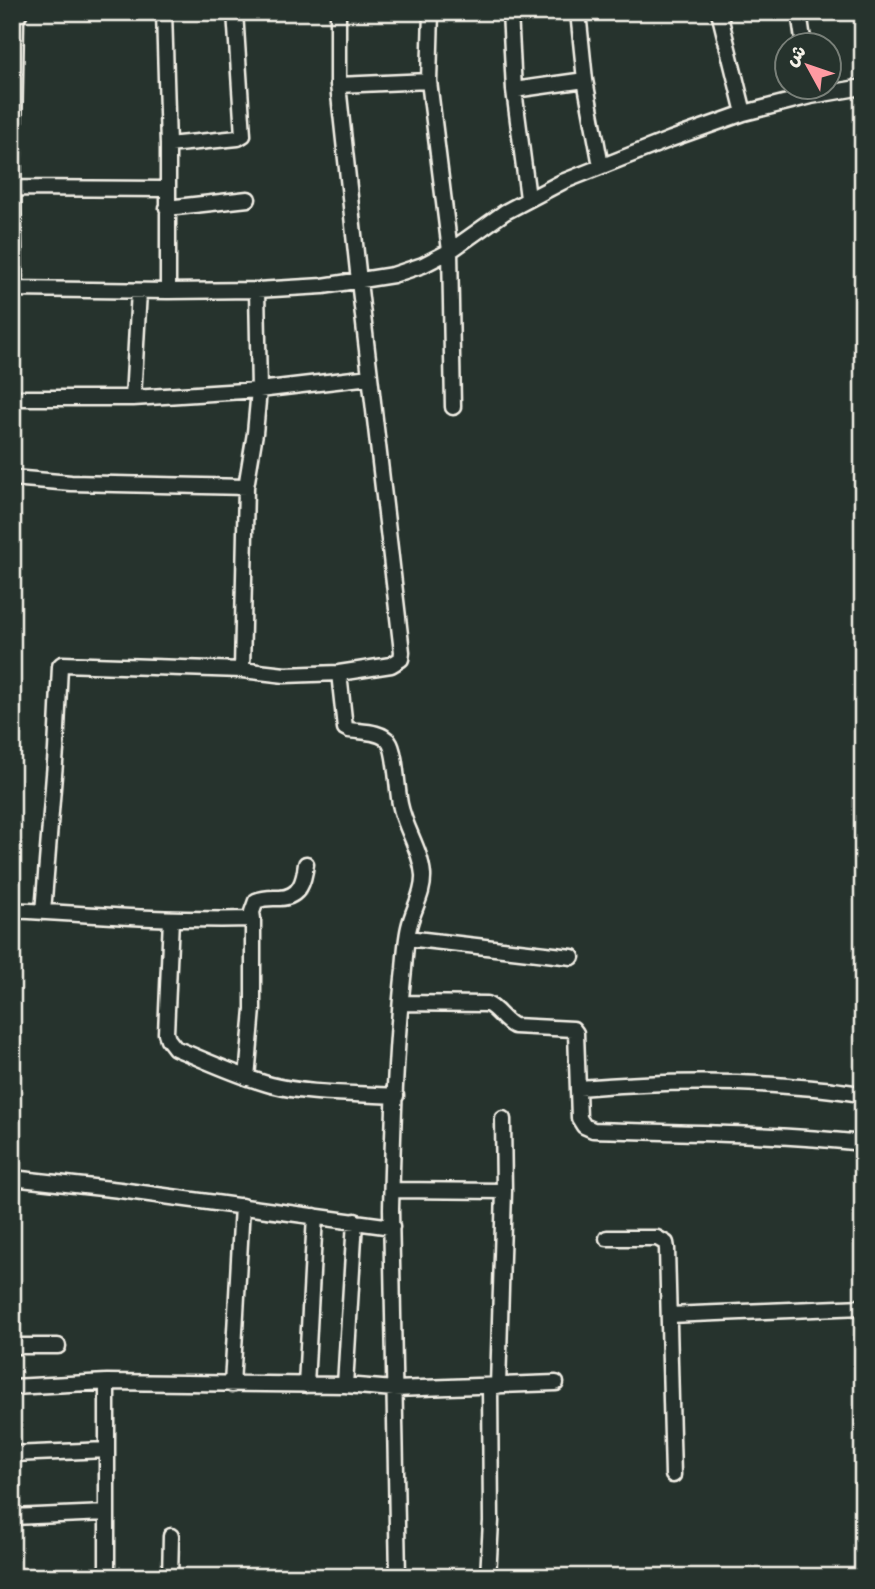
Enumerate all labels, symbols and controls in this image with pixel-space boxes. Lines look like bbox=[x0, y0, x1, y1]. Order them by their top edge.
north arrow bbox=[774, 32, 844, 102]
text: ش bbox=[780, 40, 814, 73]

